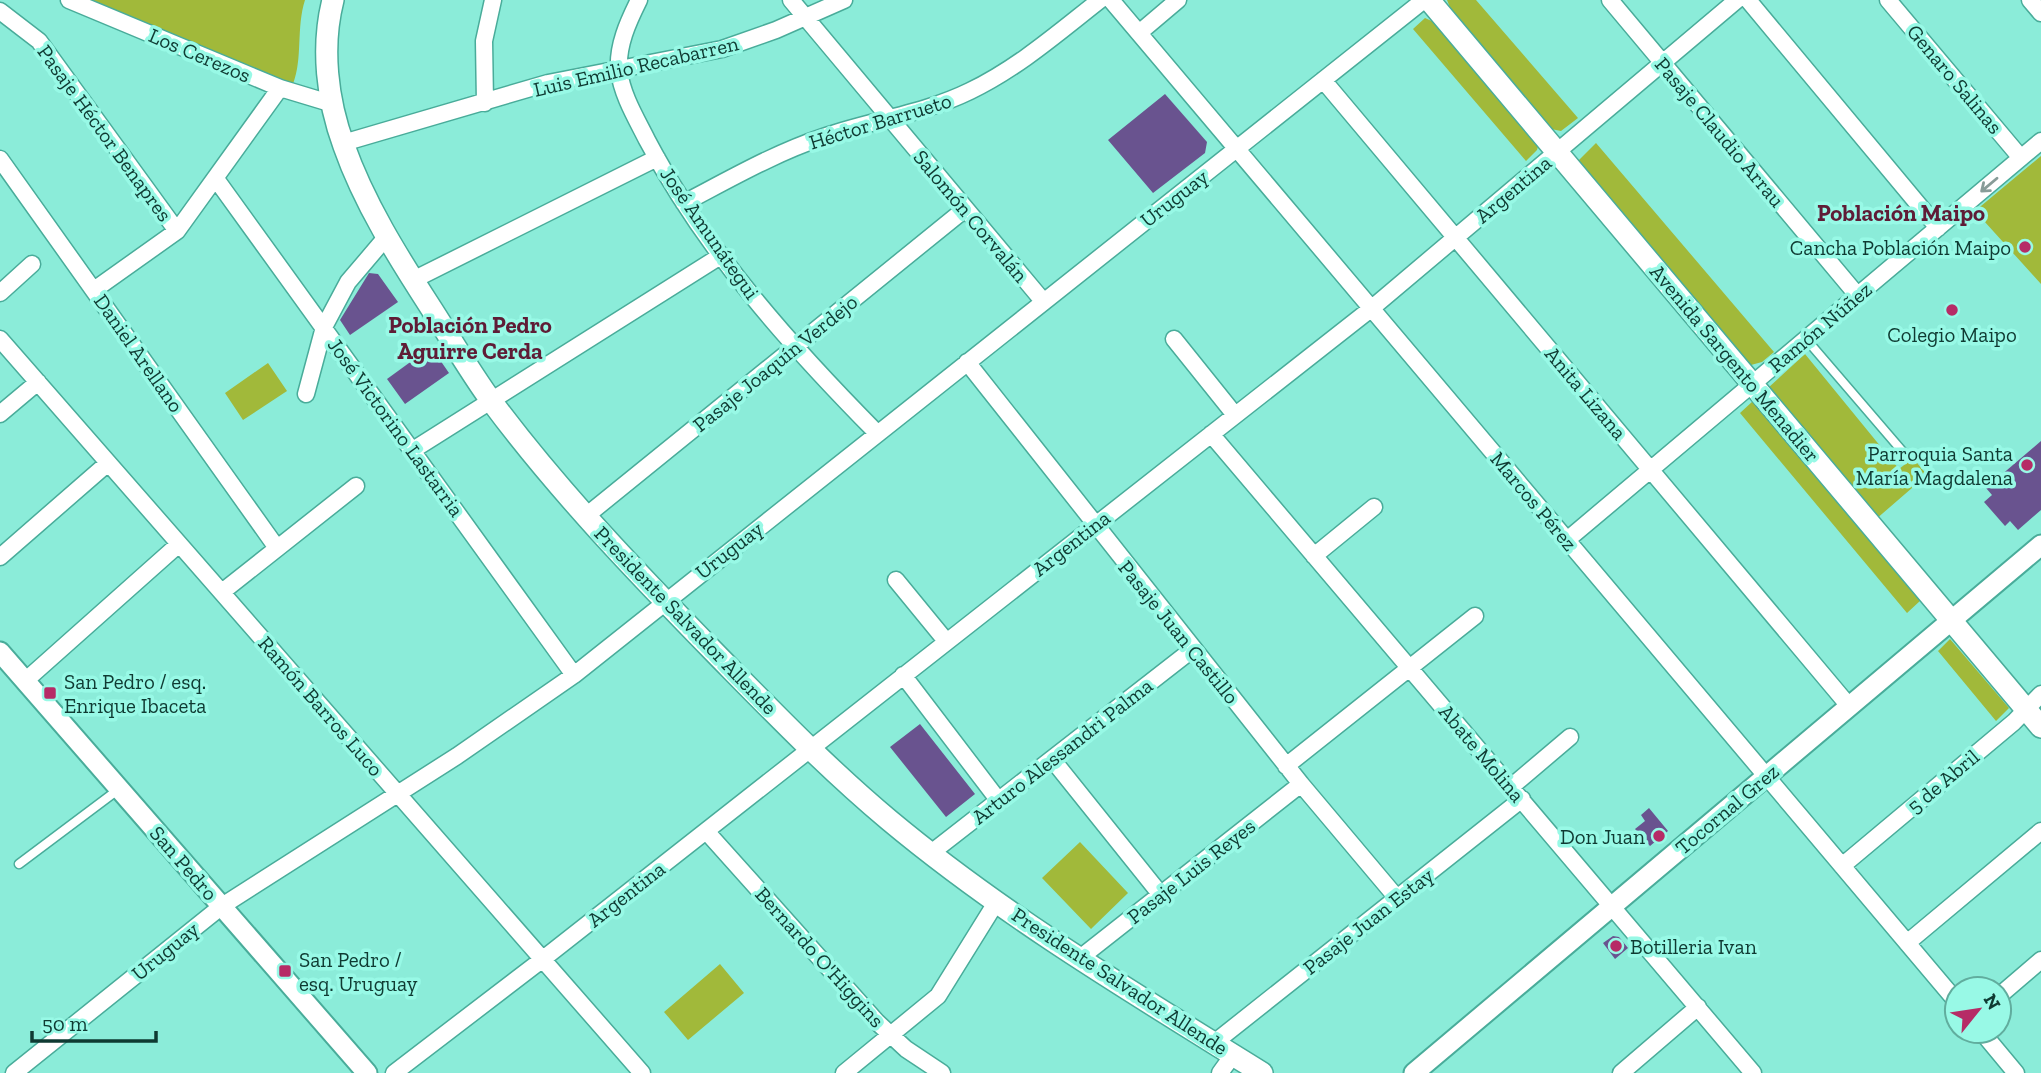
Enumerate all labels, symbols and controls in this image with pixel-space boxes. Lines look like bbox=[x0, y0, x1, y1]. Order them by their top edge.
street label: Genaro Salinas bbox=[1902, 19, 2008, 139]
street label: Los Cerezos bbox=[145, 22, 255, 88]
street label: Luis Emilio Recabarren bbox=[531, 30, 741, 102]
street label: Pasaje Héctor Benapres bbox=[32, 40, 178, 227]
street label: Pasaje Claudio Arrau bbox=[1649, 52, 1790, 213]
street label: Héctor Barrueto bbox=[806, 87, 954, 155]
street label: Salomón Corvalán bbox=[908, 145, 1034, 287]
street label: Argentina bbox=[1470, 150, 1556, 228]
street label: José Amunátegui bbox=[655, 162, 765, 304]
street label: Uruguay bbox=[1135, 164, 1213, 232]
one-way arrow bbox=[1980, 177, 1998, 193]
district label: Población Maipo bbox=[1817, 199, 1985, 227]
place label: Cancha Población Maipo bbox=[1790, 235, 2011, 260]
marker: Cancha Población Maipo bbox=[2017, 239, 2033, 255]
street label: Avenida Sargento Menadier bbox=[1645, 259, 1825, 467]
street label: Ramón Núñez bbox=[1763, 276, 1877, 377]
street label: Daniel Arellano bbox=[89, 289, 189, 417]
street label: Pasaje Joaquín Verdejo bbox=[688, 289, 863, 438]
marker: Colegio Maipo bbox=[1944, 302, 1960, 318]
district label: Población Pedro Aguirre Cerda bbox=[388, 311, 552, 365]
place label: Colegio Maipo bbox=[1887, 322, 2017, 347]
street label: José Victorino Lastarria bbox=[323, 333, 469, 521]
street label: Anita Lizana bbox=[1540, 341, 1632, 445]
place label: Parroquia Santa María Magdalena bbox=[1856, 441, 2013, 490]
street label: Marcos Pérez bbox=[1485, 446, 1583, 556]
marker: Parroquia Santa María Magdalena bbox=[2019, 457, 2035, 473]
street label: Argentina bbox=[1027, 505, 1115, 581]
street label: Uruguay bbox=[690, 516, 768, 584]
street label: Presidente Salvador Allende bbox=[589, 521, 783, 719]
street label: Pasaje Juan Castillo bbox=[1113, 555, 1245, 709]
street label: Ramón Barros Luco bbox=[253, 631, 389, 781]
place label: San Pedro / esq. Enrique Ibaceta bbox=[64, 669, 206, 718]
street label: Arturo Alessandri Palma bbox=[967, 673, 1157, 829]
marker: San Pedro / esq. Enrique Ibaceta bbox=[42, 685, 58, 701]
street label: Abate Molina bbox=[1434, 699, 1530, 807]
street label: 5 de Abril bbox=[1902, 743, 1984, 818]
street label: Tocornal Grez bbox=[1670, 758, 1784, 859]
street label: Pasaje Luis Reyes bbox=[1122, 813, 1261, 930]
street label: San Pedro bbox=[145, 821, 223, 905]
place label: Don Juan bbox=[1560, 824, 1645, 849]
marker: Don Juan bbox=[1651, 828, 1667, 844]
street label: Argentina bbox=[582, 856, 670, 932]
street label: Pasaje Juan Estay bbox=[1298, 862, 1439, 980]
street label: Bernardo O'Higgins bbox=[750, 882, 890, 1032]
street label: Presidente Salvador Allende bbox=[1007, 902, 1233, 1060]
street label: Uruguay bbox=[126, 916, 204, 986]
place label: Botilleria Ivan bbox=[1630, 934, 1757, 959]
marker: Botilleria Ivan bbox=[1608, 938, 1624, 954]
place label: San Pedro / esq. Uruguay bbox=[299, 947, 418, 996]
marker: San Pedro / esq. Uruguay bbox=[277, 963, 293, 979]
north arrow bbox=[1943, 975, 2013, 1045]
text: N bbox=[1979, 990, 2006, 1014]
scale bar bbox=[32, 1000, 156, 1044]
text: 50 m bbox=[42, 1011, 88, 1036]

